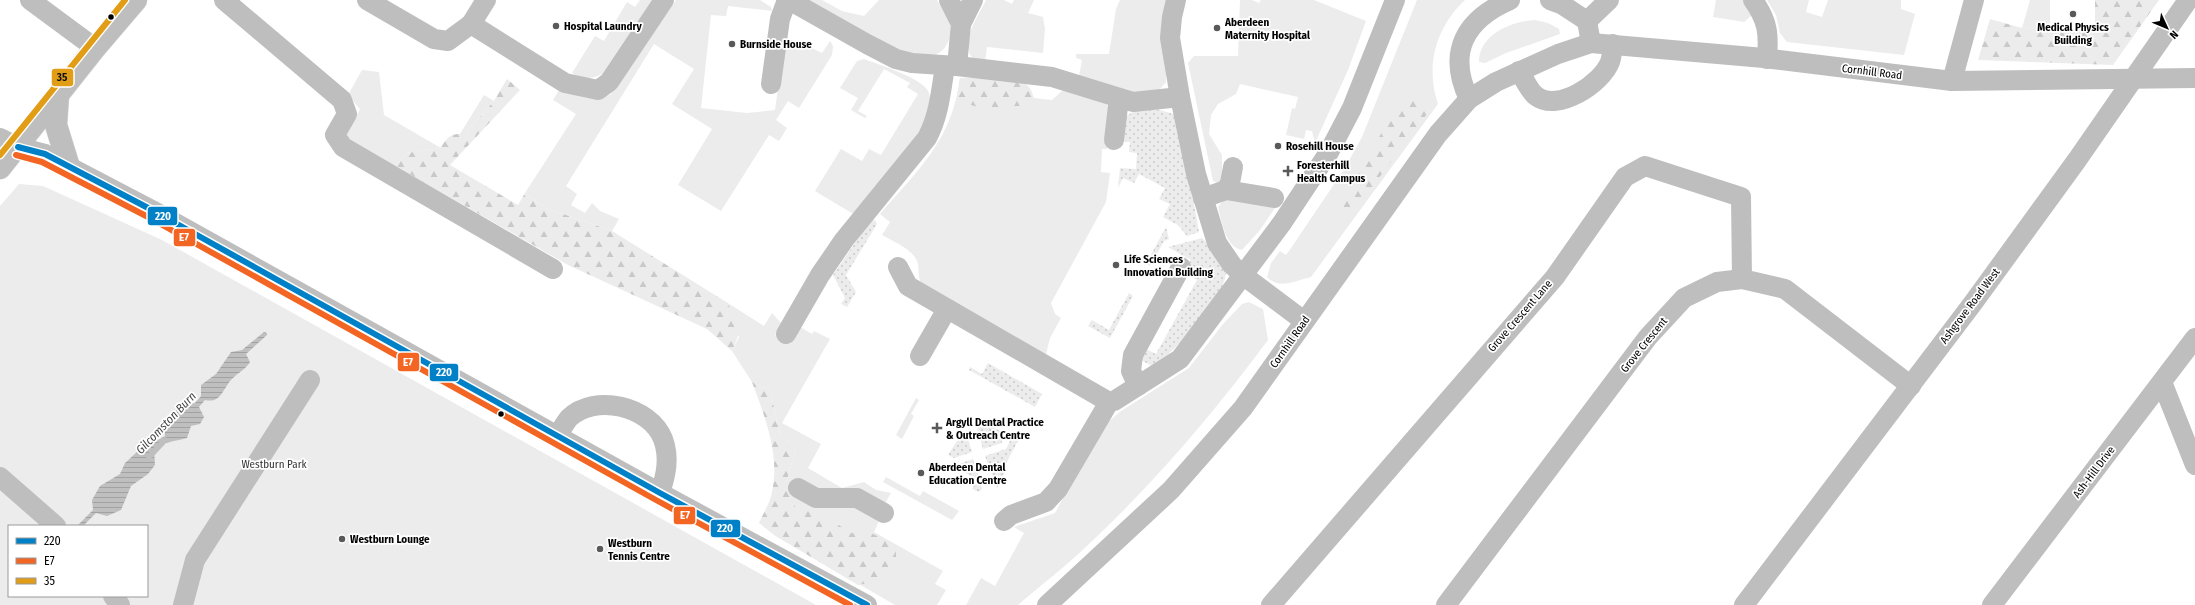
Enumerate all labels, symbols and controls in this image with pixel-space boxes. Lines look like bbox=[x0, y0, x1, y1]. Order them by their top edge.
north arrow bbox=[2147, 8, 2187, 48]
marker: Medical Physics Building bbox=[2068, 9, 2078, 19]
unlabelled marker bbox=[106, 12, 116, 22]
place label: Aberdeen Maternity Hospital bbox=[1224, 16, 1311, 42]
place label: Hospital Laundry bbox=[564, 20, 643, 33]
marker: Hospital Laundry bbox=[551, 21, 561, 31]
place label: Medical Physics Building bbox=[2037, 21, 2109, 47]
marker: Aberdeen Maternity Hospital bbox=[1212, 23, 1222, 33]
text: N bbox=[2167, 28, 2181, 41]
place label: Burnside House bbox=[740, 38, 812, 51]
marker: Burnside House bbox=[727, 39, 737, 49]
street label: Cornhill Road bbox=[1841, 62, 1903, 82]
line badge: 35 bbox=[51, 68, 74, 87]
text: 35 bbox=[56, 71, 68, 84]
place label: Rosehill House bbox=[1286, 140, 1354, 153]
marker: Rosehill House bbox=[1273, 141, 1283, 151]
place label: Foresterhill Health Campus bbox=[1297, 159, 1366, 185]
marker: Foresterhill Health Campus bbox=[1282, 165, 1294, 177]
line badge: 220 bbox=[147, 206, 178, 226]
text: 220 bbox=[154, 210, 171, 223]
line badge: E7 bbox=[173, 228, 196, 247]
text: E7 bbox=[179, 231, 189, 244]
place label: Life Sciences Innovation Building bbox=[1124, 253, 1214, 279]
marker: Life Sciences Innovation Building bbox=[1111, 260, 1121, 270]
street label: Ashgrove Road West bbox=[1937, 265, 2003, 346]
street label: Grove Crescent Lane bbox=[1485, 277, 1555, 355]
street label: Cornhill Road bbox=[1267, 313, 1313, 371]
street label: Grove Crescent bbox=[1618, 315, 1670, 375]
line badge: E7 bbox=[397, 352, 420, 372]
text: E7 bbox=[403, 356, 413, 369]
line badge: 220 bbox=[429, 363, 459, 382]
text: 220 bbox=[435, 366, 452, 379]
water label: Gilcomston Burn bbox=[133, 389, 199, 457]
unlabelled marker bbox=[496, 409, 506, 419]
place label: Argyll Dental Practice & Outreach Centre bbox=[945, 416, 1044, 442]
marker: Argyll Dental Practice & Outreach Centre bbox=[931, 422, 943, 434]
street label: Ash-Hill Drive bbox=[2070, 444, 2118, 500]
park label: Westburn Park bbox=[241, 458, 307, 471]
place label: Aberdeen Dental Education Centre bbox=[928, 461, 1007, 487]
marker: Aberdeen Dental Education Centre bbox=[916, 468, 926, 478]
line badge: E7 bbox=[673, 506, 696, 525]
text: E7 bbox=[680, 509, 690, 522]
line badge: 220 bbox=[710, 519, 741, 538]
text: 220 bbox=[716, 522, 733, 535]
legend bbox=[8, 525, 148, 597]
place label: Westburn Lounge bbox=[350, 533, 430, 546]
text: 220 bbox=[44, 534, 61, 548]
marker: Westburn Lounge bbox=[337, 534, 347, 544]
place label: Westburn Tennis Centre bbox=[608, 537, 670, 563]
marker: Westburn Tennis Centre bbox=[595, 544, 605, 554]
text: E7 bbox=[44, 554, 55, 568]
text: 35 bbox=[44, 574, 55, 588]

